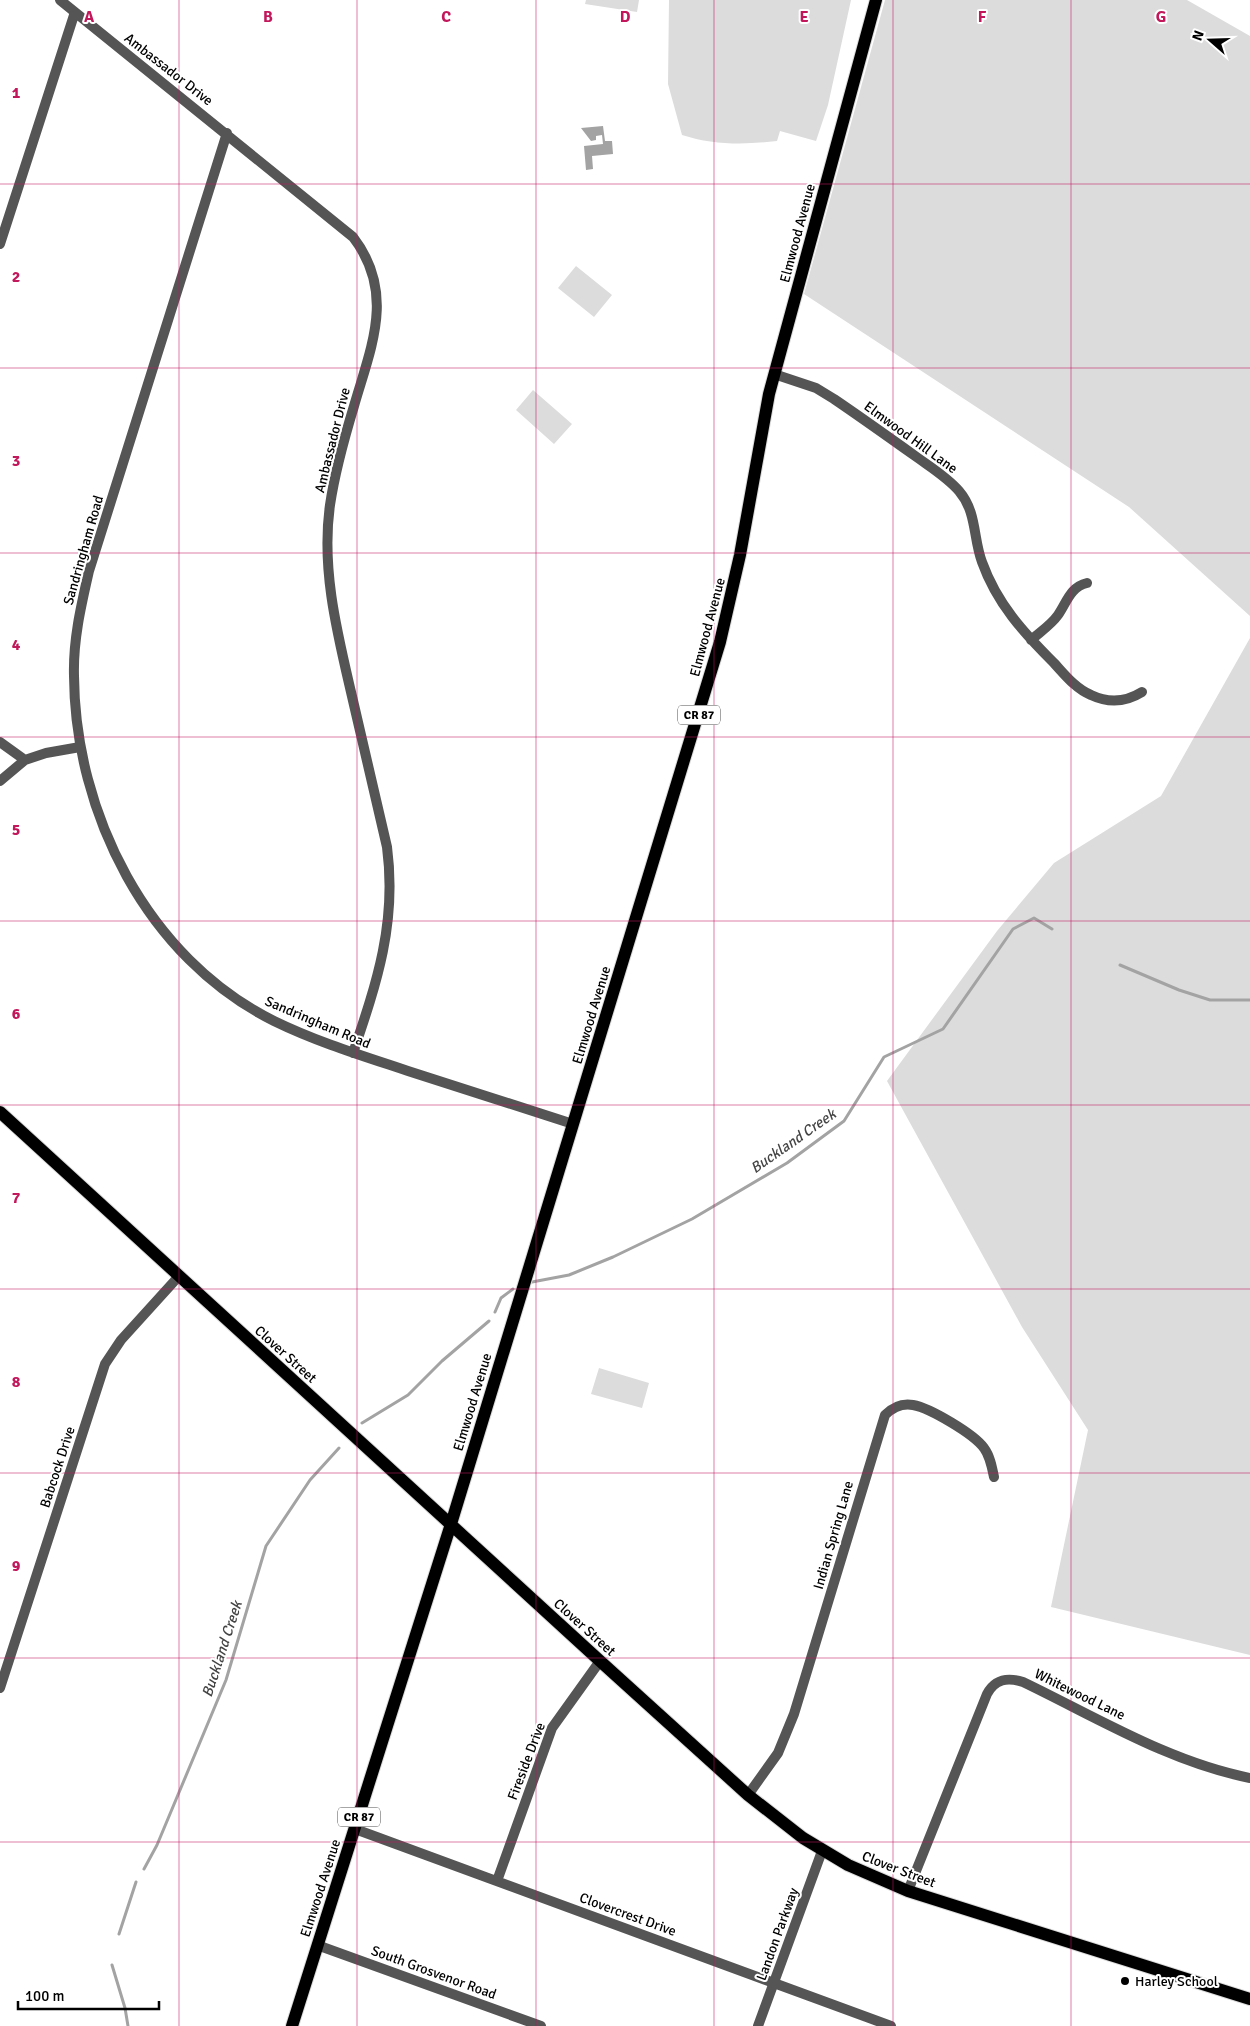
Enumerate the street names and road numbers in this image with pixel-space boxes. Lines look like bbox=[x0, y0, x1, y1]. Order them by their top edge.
street label: Ambassador Drive bbox=[121, 30, 216, 109]
street label: Elmwood Avenue bbox=[776, 182, 819, 284]
street label: Ambassador Drive bbox=[311, 386, 354, 494]
street label: Elmwood Hill Lane bbox=[861, 398, 961, 477]
street label: Sandringham Road bbox=[60, 493, 107, 607]
street label: Elmwood Avenue bbox=[686, 576, 729, 678]
road number: CR 87 bbox=[678, 706, 720, 724]
street label: Elmwood Avenue bbox=[568, 964, 614, 1066]
street label: Sandringham Road bbox=[262, 993, 373, 1052]
street label: Clover Street bbox=[251, 1322, 320, 1387]
street label: Elmwood Avenue bbox=[449, 1351, 495, 1453]
street label: Babcock Drive bbox=[36, 1424, 79, 1510]
street label: Indian Spring Lane bbox=[810, 1479, 857, 1591]
street label: Clover Street bbox=[550, 1595, 619, 1660]
street label: Whitewood Lane bbox=[1032, 1665, 1128, 1724]
street label: Fireside Drive bbox=[504, 1720, 549, 1802]
road number: CR 87 bbox=[338, 1808, 380, 1826]
street label: Elmwood Avenue bbox=[297, 1837, 344, 1939]
street label: Clover Street bbox=[860, 1848, 938, 1891]
street label: Landon Parkway bbox=[753, 1885, 802, 1983]
street label: Clovercrest Drive bbox=[577, 1889, 678, 1940]
street label: South Grosvenor Road bbox=[369, 1942, 499, 2003]

